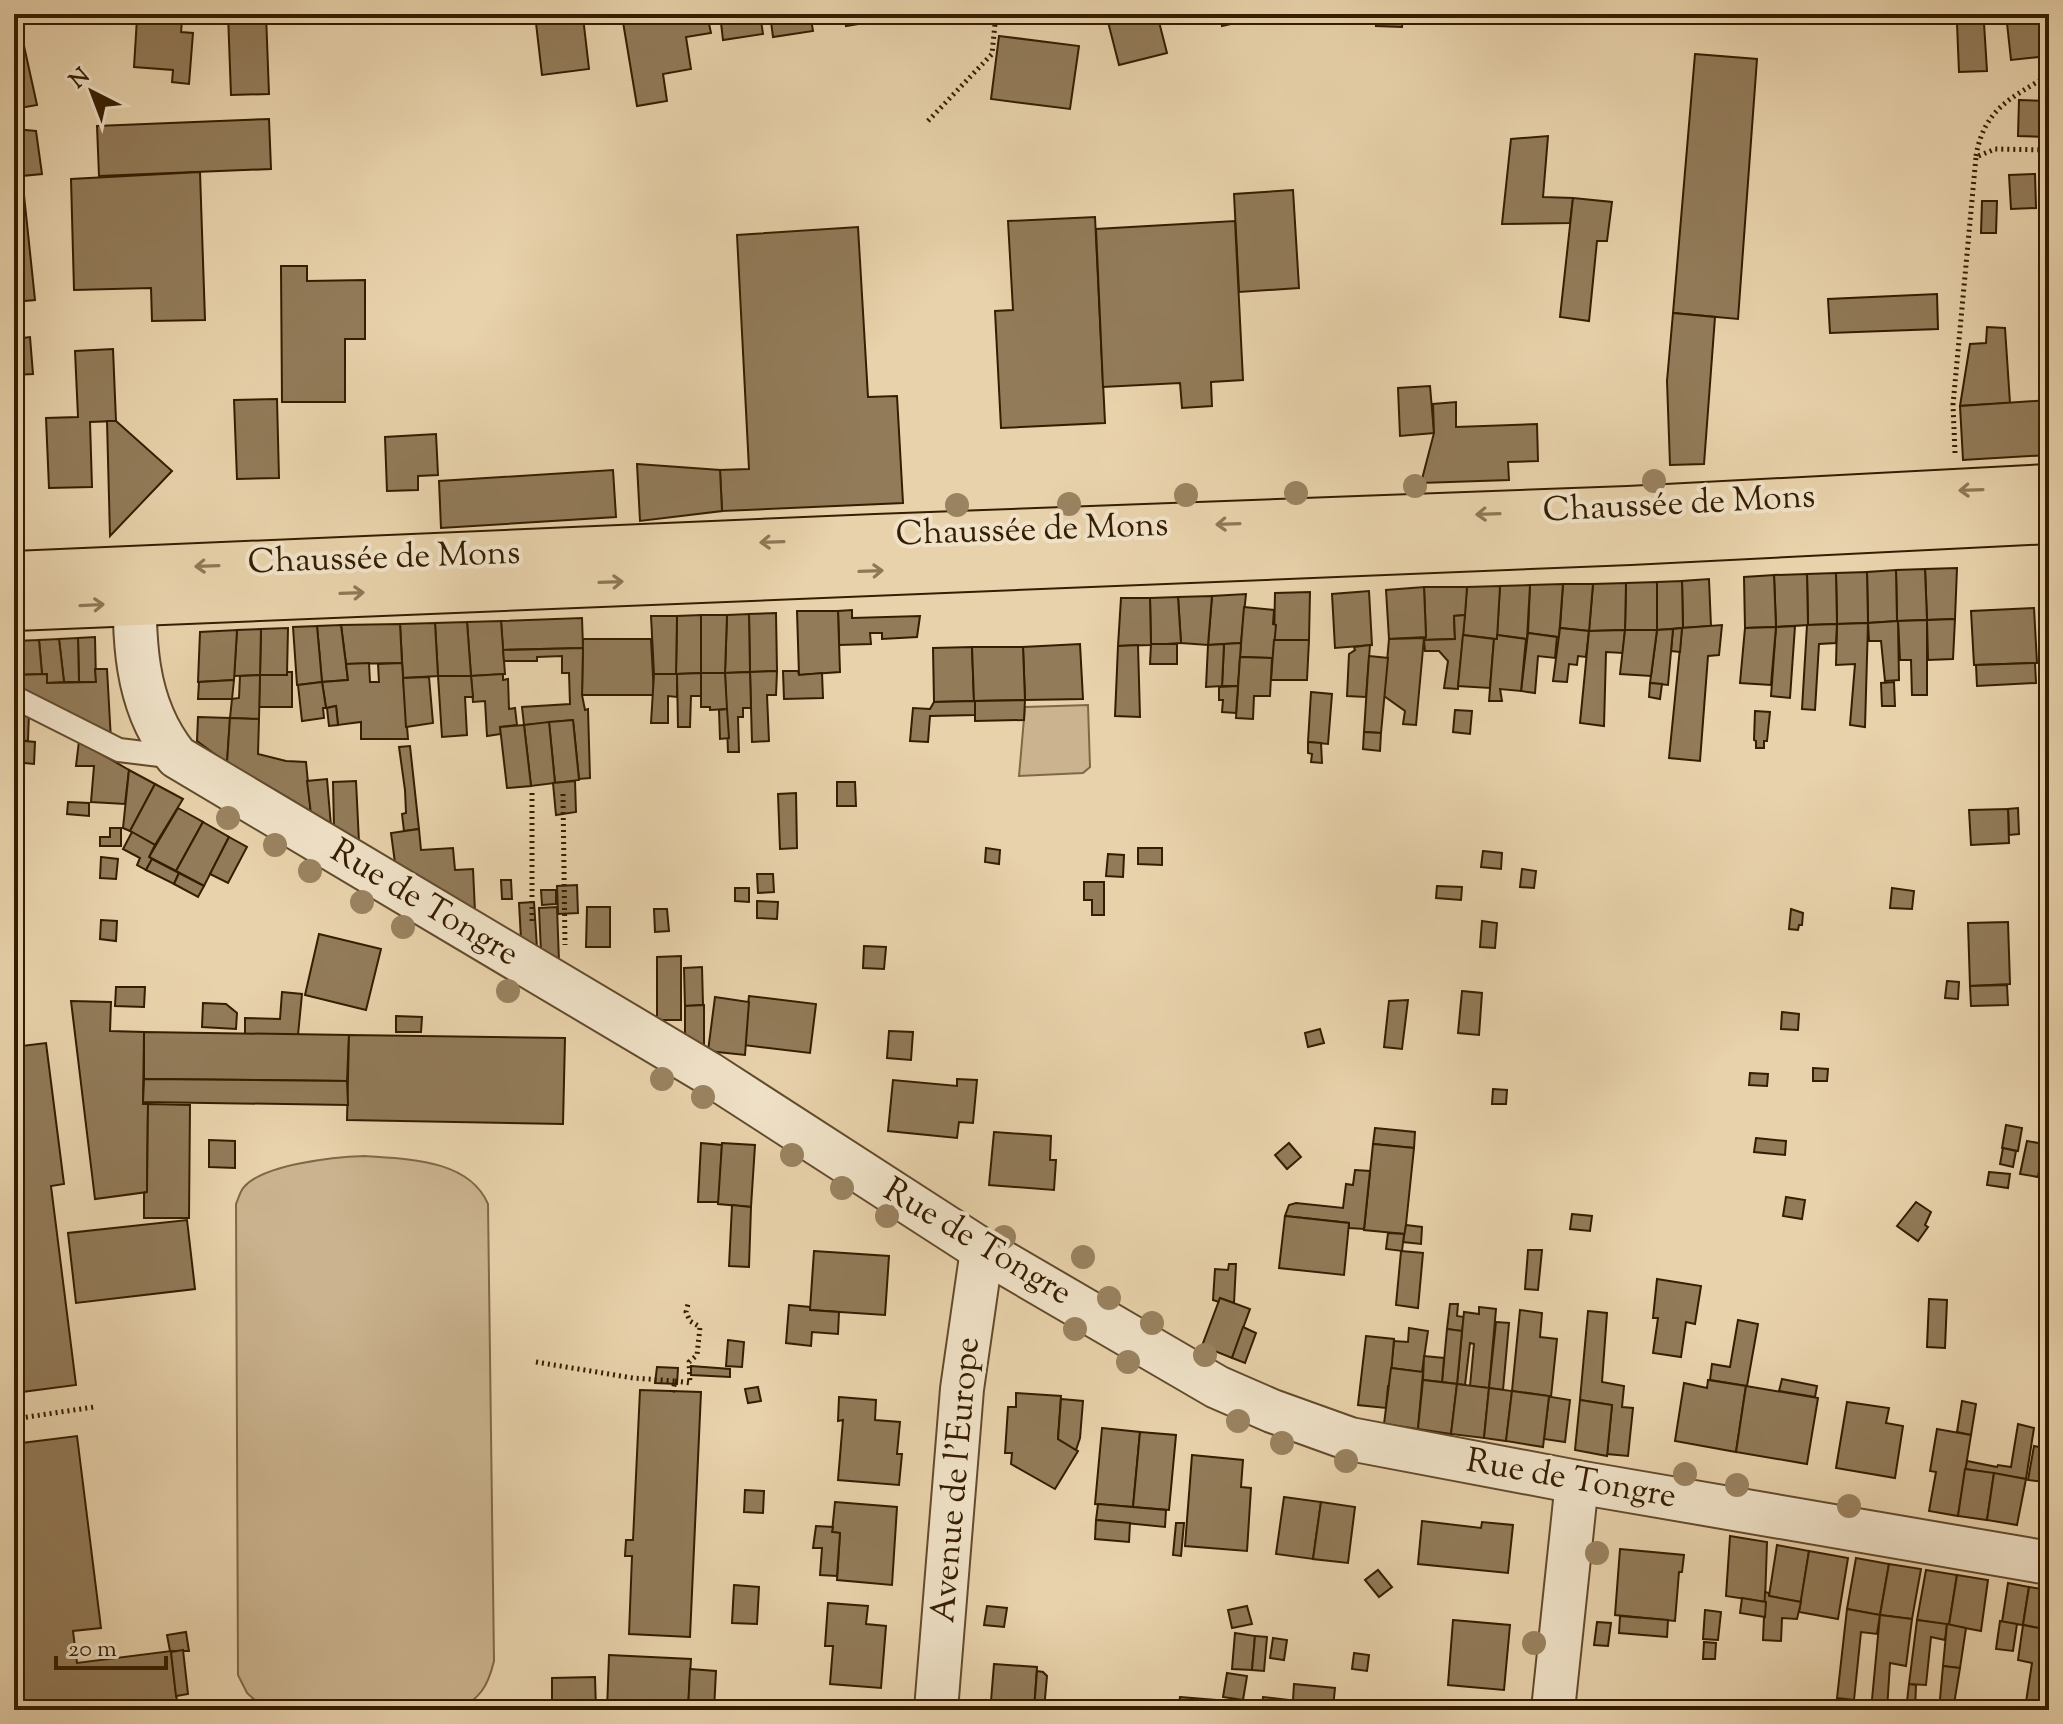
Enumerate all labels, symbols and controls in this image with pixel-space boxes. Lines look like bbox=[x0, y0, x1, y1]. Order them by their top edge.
north arrow bbox=[52, 52, 132, 132]
text: N bbox=[63, 61, 98, 97]
street label: Chaussée de Mons bbox=[1542, 473, 1816, 537]
one-way arrow bbox=[1958, 482, 1985, 497]
street label: Chaussée de Mons bbox=[895, 502, 1169, 560]
one-way arrow bbox=[1475, 507, 1502, 522]
one-way arrow bbox=[1215, 516, 1242, 531]
street label: Chaussée de Mons bbox=[247, 530, 521, 588]
one-way arrow bbox=[759, 535, 786, 550]
one-way arrow bbox=[194, 559, 221, 574]
one-way arrow bbox=[857, 564, 884, 579]
one-way arrow bbox=[597, 575, 624, 590]
one-way arrow bbox=[338, 586, 365, 601]
one-way arrow bbox=[78, 597, 105, 612]
street label: Rue de Tongre bbox=[320, 828, 528, 980]
street label: Rue de Tongre bbox=[873, 1167, 1081, 1319]
street label: Avenue de l'Europe bbox=[920, 1335, 994, 1625]
street label: Rue de Tongre bbox=[1462, 1437, 1680, 1523]
scale bar bbox=[56, 1620, 166, 1670]
text: 20 m bbox=[68, 1633, 117, 1667]

